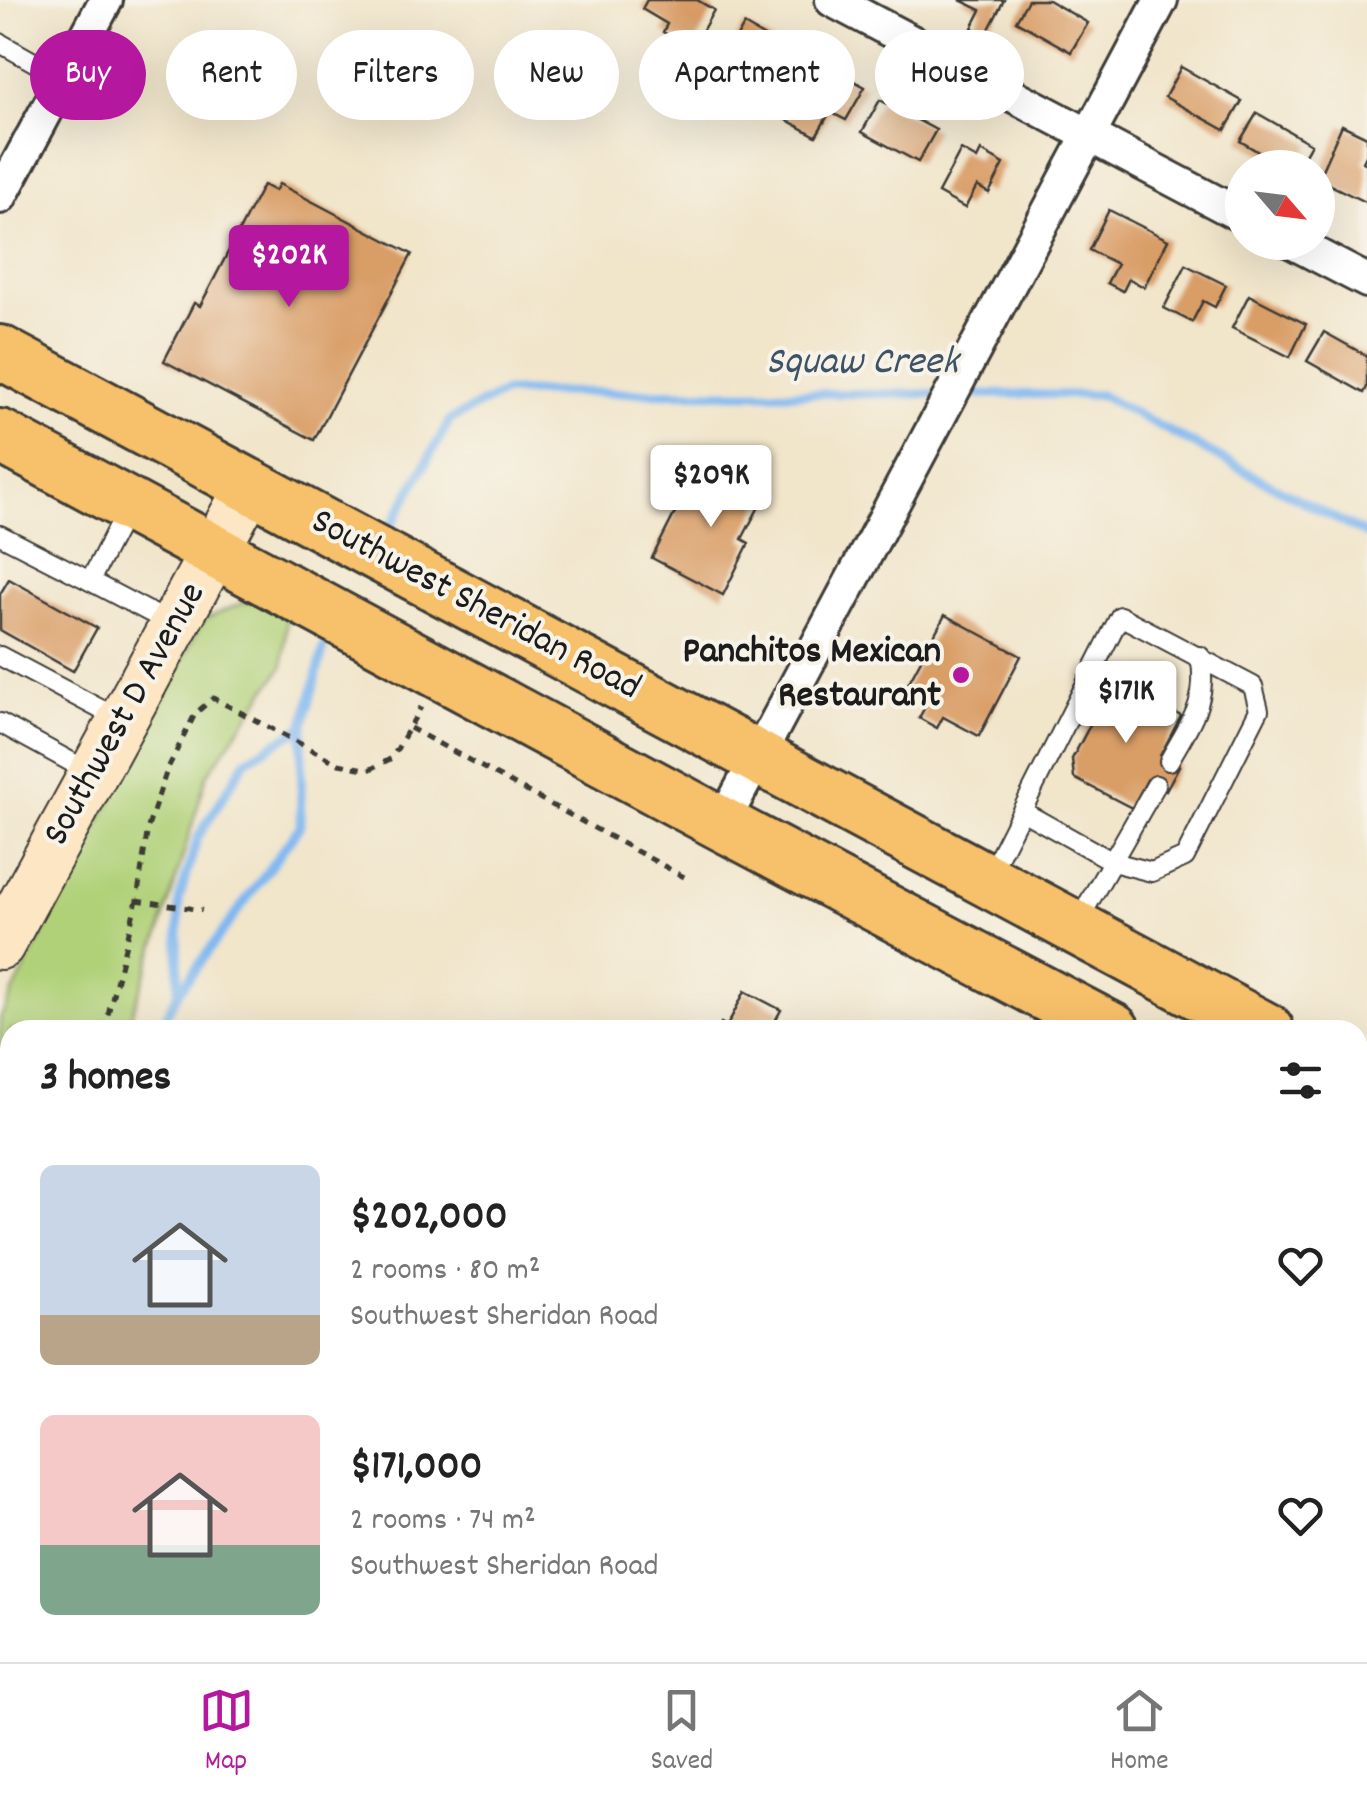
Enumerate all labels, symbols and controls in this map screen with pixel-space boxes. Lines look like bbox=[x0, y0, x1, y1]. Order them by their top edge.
chip: Buy bbox=[30, 30, 146, 120]
chip: Rent bbox=[166, 30, 297, 120]
chip: Filters bbox=[317, 30, 474, 120]
chip: New bbox=[494, 30, 619, 120]
chip: Apartment bbox=[639, 30, 855, 120]
chip: House bbox=[875, 30, 1024, 120]
north arrow bbox=[1225, 150, 1335, 260]
map controls bbox=[1225, 150, 1335, 260]
pin: $202K bbox=[219, 225, 359, 310]
text: $202K bbox=[251, 234, 327, 280]
water label: Squaw Creek bbox=[766, 336, 962, 393]
pin: $209K bbox=[641, 445, 781, 530]
text: $209K bbox=[672, 454, 750, 500]
street label: Southwest Sheridan Road bbox=[300, 496, 650, 716]
street label: Southwest D Avenue bbox=[31, 573, 221, 857]
place label: Panchitos Mexican Restaurant bbox=[682, 626, 941, 725]
pin: $171K bbox=[1056, 661, 1196, 746]
marker: Panchitos Mexican Restaurant bbox=[950, 664, 972, 686]
text: $171K bbox=[1097, 670, 1155, 716]
text: 3 homes bbox=[40, 1050, 171, 1110]
icon: filters bbox=[1273, 1053, 1328, 1108]
text: $202,000 bbox=[350, 1189, 508, 1249]
icon: home bbox=[120, 1205, 240, 1325]
icon: heart bbox=[1273, 1238, 1328, 1293]
text: 2 rooms · 80 m² bbox=[350, 1249, 540, 1295]
text: Southwest Sheridan Road bbox=[350, 1295, 658, 1341]
text: $171,000 bbox=[350, 1439, 482, 1499]
icon: home bbox=[120, 1455, 240, 1575]
icon: heart bbox=[1273, 1488, 1328, 1543]
text: 2 rooms · 74 m² bbox=[350, 1499, 536, 1545]
text: Southwest Sheridan Road bbox=[350, 1545, 658, 1591]
tab: Map bbox=[199, 1683, 254, 1783]
tab: Saved bbox=[651, 1683, 713, 1783]
tab: Home bbox=[1110, 1683, 1168, 1783]

